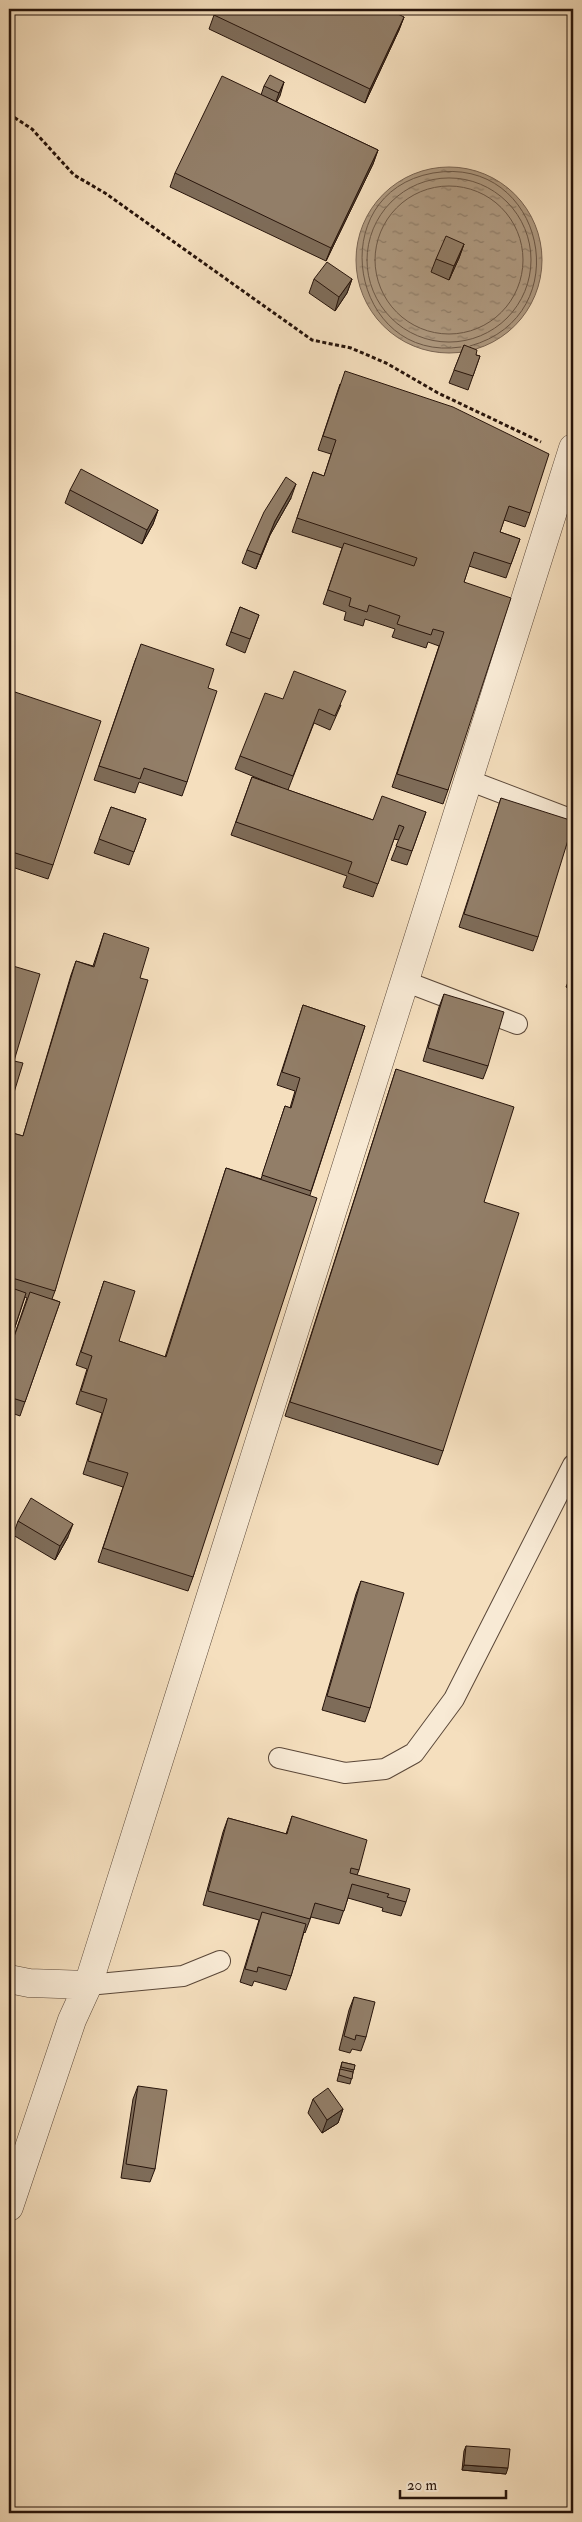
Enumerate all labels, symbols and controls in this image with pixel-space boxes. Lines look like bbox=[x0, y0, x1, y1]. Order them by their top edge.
scale bar bbox=[400, 2467, 506, 2499]
text: 20 m bbox=[407, 2476, 437, 2495]

